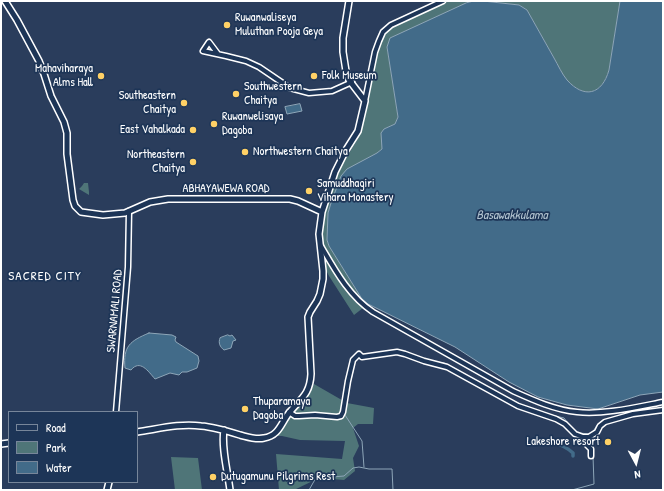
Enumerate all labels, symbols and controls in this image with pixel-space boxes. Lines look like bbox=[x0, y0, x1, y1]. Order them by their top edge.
place label: Ruwanwaliseya Muluthan Pooja Geya bbox=[235, 11, 323, 39]
marker: Ruwanwaliseya Muluthan Pooja Geya bbox=[222, 20, 232, 30]
place label: Mahaviharaya Alms Hall bbox=[35, 62, 93, 90]
place label: Folk Museum bbox=[322, 69, 377, 83]
marker: Mahaviharaya Alms Hall bbox=[96, 71, 106, 81]
marker: Folk Museum bbox=[309, 71, 319, 81]
place label: Southwestern Chaitya bbox=[244, 80, 302, 108]
place label: Southeastern Chaitya bbox=[119, 89, 176, 117]
marker: Southwestern Chaitya bbox=[231, 89, 241, 99]
marker: Southeastern Chaitya bbox=[179, 98, 189, 108]
place label: Ruwanwelisaya Dagoba bbox=[222, 110, 283, 138]
marker: Ruwanwelisaya Dagoba bbox=[209, 119, 219, 129]
place label: East Vahalkada bbox=[120, 123, 185, 137]
marker: East Vahalkada bbox=[188, 125, 198, 135]
place label: Northwestern Chaitya bbox=[253, 145, 348, 159]
marker: Northwestern Chaitya bbox=[240, 147, 250, 157]
place label: Northeastern Chaitya bbox=[127, 148, 185, 176]
marker: Northeastern Chaitya bbox=[188, 157, 198, 167]
place label: Samuddhagiri Vihara Monastery bbox=[317, 177, 394, 205]
street label: ABHAYAWEWA ROAD bbox=[183, 182, 269, 196]
marker: Samuddhagiri Vihara Monastery bbox=[304, 186, 314, 196]
water label: Basawakkulama bbox=[476, 208, 548, 224]
district label: SACRED CITY bbox=[8, 269, 82, 285]
street label: SWARNAMALI ROAD bbox=[104, 269, 126, 353]
place label: Thuparamaya Dagoba bbox=[253, 395, 310, 423]
marker: Thuparamaya Dagoba bbox=[240, 404, 250, 414]
legend bbox=[8, 411, 138, 483]
text: Road bbox=[46, 419, 66, 436]
place label: Lakeshore resort bbox=[527, 435, 600, 449]
marker: Lakeshore resort bbox=[603, 437, 613, 447]
text: Park bbox=[46, 439, 66, 456]
north arrow bbox=[616, 443, 656, 483]
text: Water bbox=[46, 459, 72, 476]
text: N bbox=[634, 468, 641, 482]
place label: Dutugamunu Pilgrims Rest bbox=[221, 470, 335, 484]
marker: Dutugamunu Pilgrims Rest bbox=[208, 472, 218, 482]

